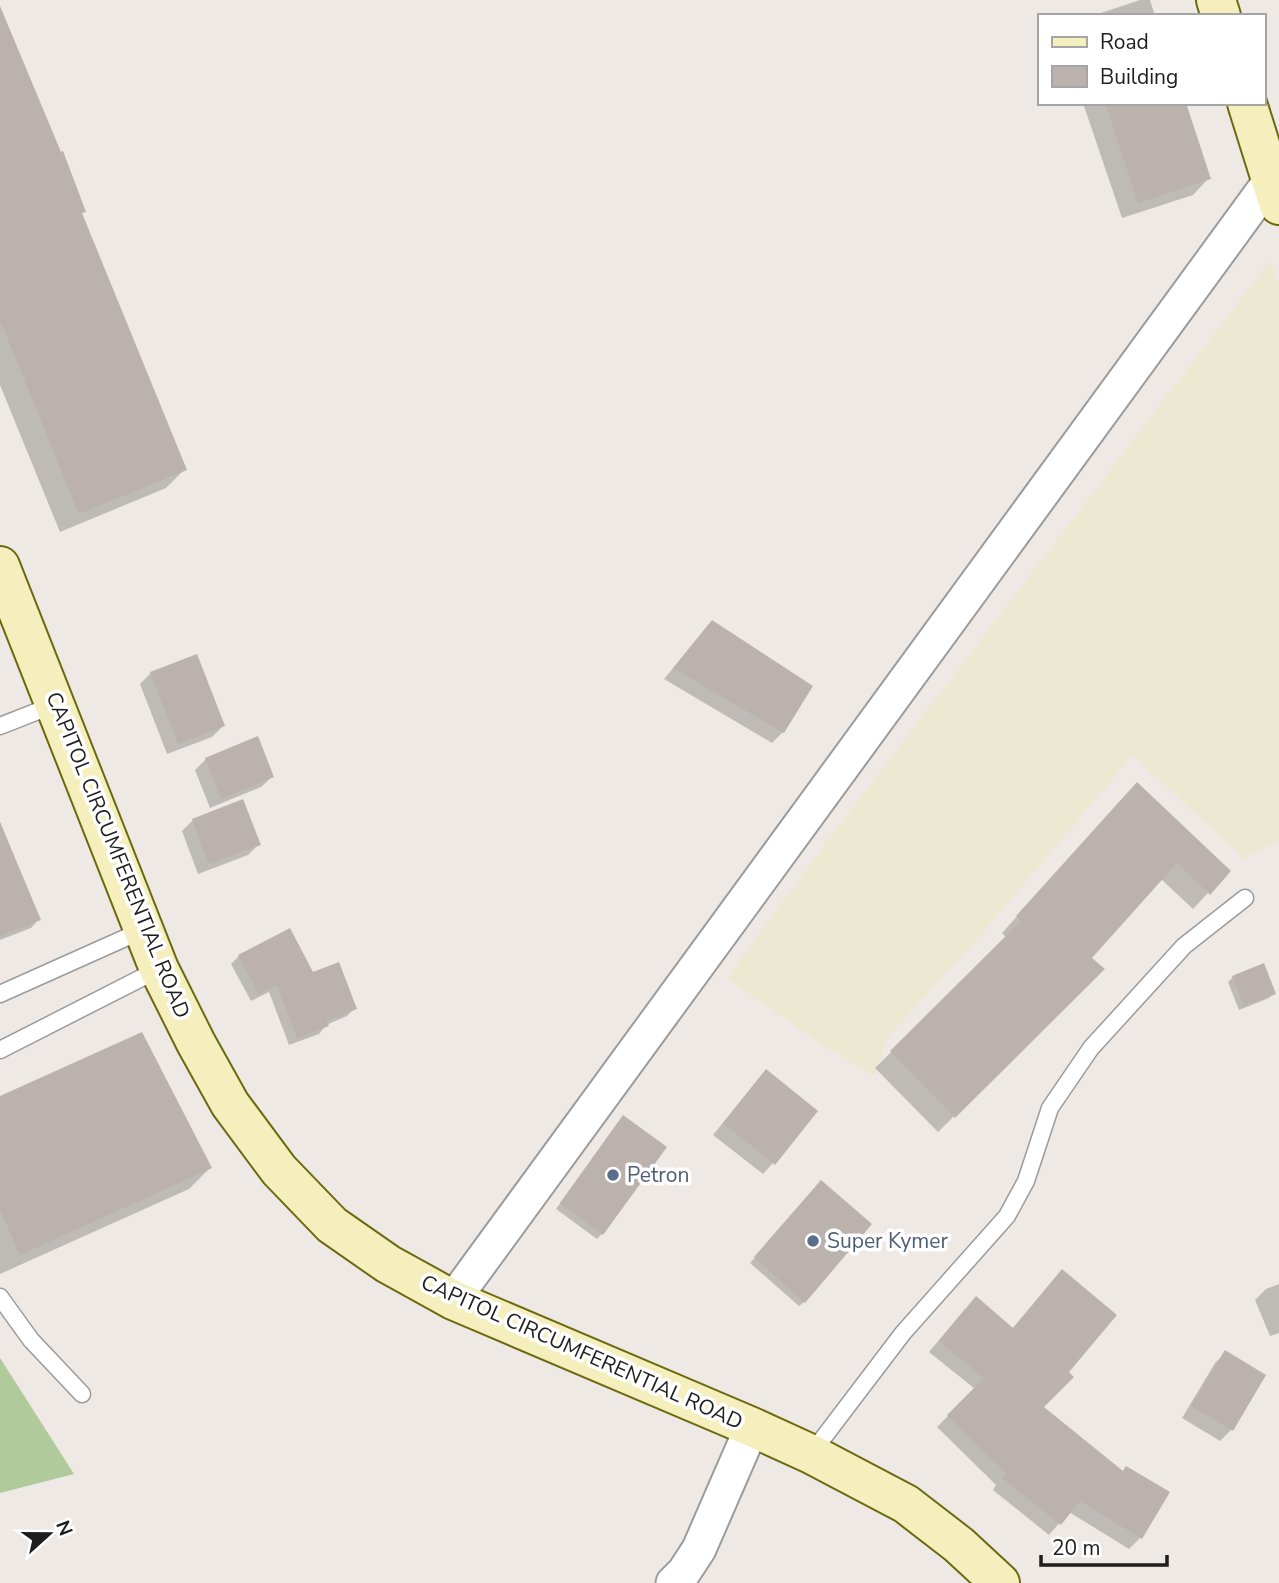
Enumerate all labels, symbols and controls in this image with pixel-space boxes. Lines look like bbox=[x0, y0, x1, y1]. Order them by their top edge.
legend bbox=[1038, 14, 1265, 105]
text: Road bbox=[1100, 28, 1149, 56]
text: Building bbox=[1100, 63, 1178, 91]
street label: CAPITOL CIRCUMFERENTIAL ROAD bbox=[40, 688, 196, 1022]
place label: Petron bbox=[627, 1161, 689, 1189]
marker: Petron bbox=[605, 1167, 621, 1183]
place label: Super Kymer bbox=[827, 1227, 949, 1255]
marker: Super Kymer bbox=[805, 1233, 821, 1249]
street label: CAPITOL CIRCUMFERENTIAL ROAD bbox=[417, 1268, 747, 1436]
north arrow bbox=[14, 1499, 84, 1569]
text: N bbox=[49, 1517, 79, 1540]
scale bar bbox=[1041, 1524, 1167, 1568]
text: 20 m bbox=[1052, 1534, 1101, 1562]

